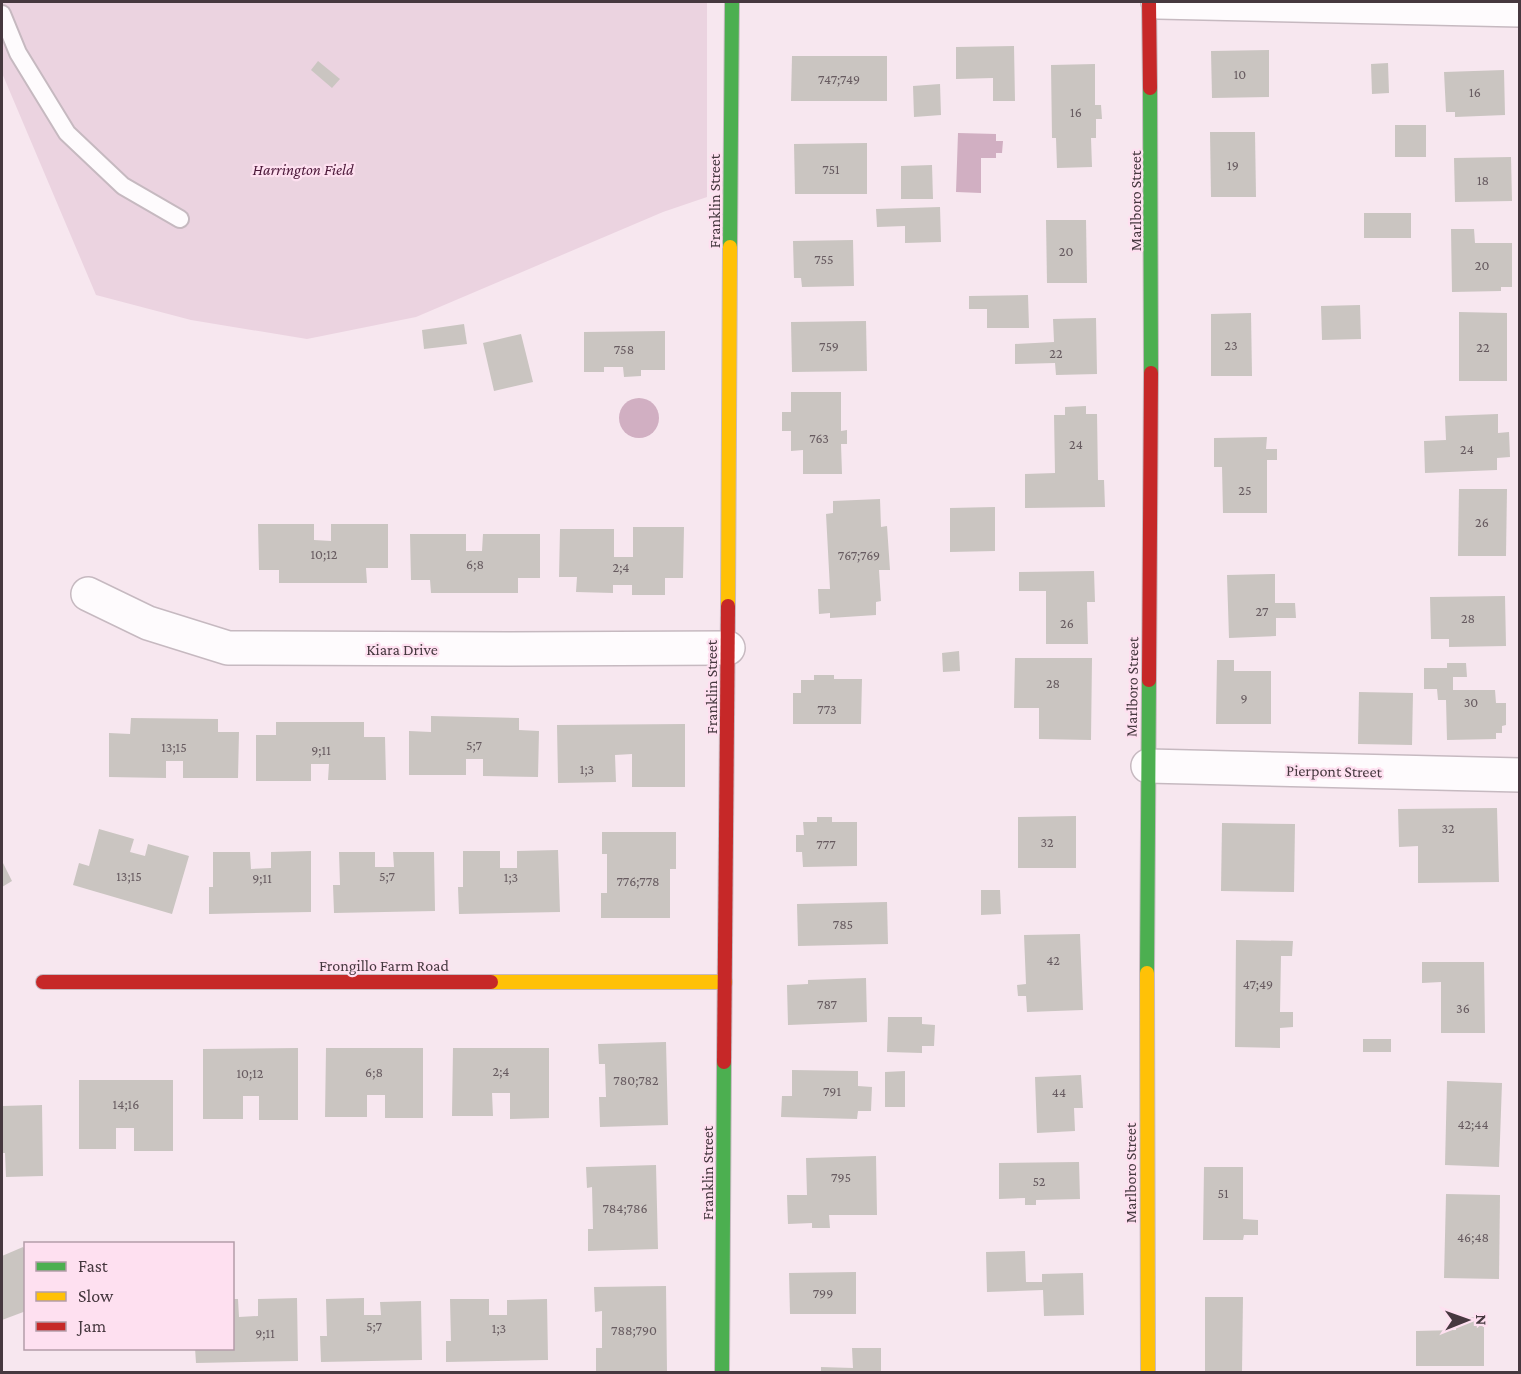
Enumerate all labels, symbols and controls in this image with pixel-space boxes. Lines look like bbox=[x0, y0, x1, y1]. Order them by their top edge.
house number: 10 bbox=[1234, 66, 1246, 82]
house number: 747;749 bbox=[818, 71, 860, 87]
house number: 16 bbox=[1469, 84, 1481, 100]
house number: 16 bbox=[1070, 104, 1082, 120]
street label: Marlboro Street bbox=[1127, 150, 1144, 251]
street label: Franklin Street bbox=[706, 153, 723, 248]
house number: 19 bbox=[1227, 157, 1239, 173]
park label: Harrington Field bbox=[253, 161, 354, 179]
house number: 751 bbox=[822, 161, 840, 177]
house number: 18 bbox=[1477, 172, 1489, 188]
house number: 20 bbox=[1059, 243, 1073, 259]
house number: 755 bbox=[814, 251, 834, 267]
house number: 20 bbox=[1475, 257, 1489, 273]
house number: 23 bbox=[1224, 337, 1238, 353]
house number: 759 bbox=[819, 338, 839, 354]
house number: 22 bbox=[1476, 339, 1490, 355]
house number: 758 bbox=[614, 341, 634, 357]
house number: 22 bbox=[1049, 345, 1063, 361]
house number: 763 bbox=[809, 430, 829, 446]
house number: 24 bbox=[1069, 436, 1083, 452]
house number: 24 bbox=[1460, 441, 1474, 457]
house number: 25 bbox=[1238, 482, 1252, 498]
house number: 26 bbox=[1475, 514, 1489, 530]
house number: 10;12 bbox=[310, 546, 338, 562]
house number: 767;769 bbox=[838, 547, 880, 563]
house number: 6;8 bbox=[466, 556, 484, 572]
house number: 2;4 bbox=[612, 559, 630, 575]
house number: 27 bbox=[1256, 603, 1269, 619]
house number: 28 bbox=[1461, 610, 1475, 626]
house number: 26 bbox=[1060, 615, 1074, 631]
street label: Marlboro Street bbox=[1123, 636, 1141, 737]
street label: Franklin Street bbox=[703, 639, 720, 734]
street label: Kiara Drive bbox=[366, 641, 438, 658]
house number: 28 bbox=[1046, 675, 1060, 691]
house number: 9 bbox=[1240, 690, 1248, 706]
house number: 30 bbox=[1464, 694, 1478, 710]
house number: 773 bbox=[817, 701, 837, 717]
house number: 5;7 bbox=[466, 737, 483, 753]
house number: 13;15 bbox=[161, 739, 187, 755]
house number: 9;11 bbox=[311, 742, 331, 758]
house number: 1;3 bbox=[580, 761, 594, 777]
street label: Pierpont Street bbox=[1286, 762, 1383, 781]
house number: 32 bbox=[1441, 820, 1455, 836]
house number: 32 bbox=[1040, 834, 1054, 850]
house number: 777 bbox=[816, 836, 836, 852]
house number: 13;15 bbox=[116, 868, 142, 884]
house number: 5;7 bbox=[379, 868, 396, 884]
house number: 1;3 bbox=[504, 869, 518, 885]
house number: 9;11 bbox=[252, 870, 272, 886]
house number: 776;778 bbox=[616, 873, 660, 889]
house number: 785 bbox=[833, 916, 853, 932]
house number: 42 bbox=[1046, 952, 1060, 968]
street label: Frongillo Farm Road bbox=[319, 957, 450, 975]
house number: 47;49 bbox=[1243, 976, 1273, 992]
house number: 787 bbox=[817, 996, 837, 1012]
house number: 36 bbox=[1456, 1000, 1470, 1016]
house number: 2;4 bbox=[492, 1063, 510, 1079]
house number: 6;8 bbox=[365, 1064, 383, 1080]
house number: 10;12 bbox=[236, 1065, 264, 1081]
house number: 780;782 bbox=[613, 1072, 659, 1088]
house number: 791 bbox=[823, 1083, 841, 1099]
house number: 44 bbox=[1052, 1084, 1066, 1100]
house number: 14;16 bbox=[113, 1096, 139, 1112]
house number: 42;44 bbox=[1457, 1116, 1489, 1132]
street label: Marlboro Street bbox=[1122, 1122, 1139, 1223]
street label: Franklin Street bbox=[699, 1125, 716, 1220]
house number: 795 bbox=[831, 1169, 851, 1185]
house number: 52 bbox=[1033, 1173, 1046, 1189]
house number: 51 bbox=[1217, 1185, 1229, 1201]
house number: 784;786 bbox=[602, 1200, 648, 1216]
house number: 46;48 bbox=[1457, 1229, 1489, 1245]
legend bbox=[24, 1242, 234, 1350]
text: Fast bbox=[78, 1256, 109, 1276]
house number: 799 bbox=[813, 1285, 833, 1301]
text: Slow bbox=[78, 1286, 114, 1306]
north arrow bbox=[1437, 1290, 1497, 1350]
text: N bbox=[1473, 1314, 1490, 1325]
text: Jam bbox=[76, 1316, 107, 1336]
house number: 5;7 bbox=[366, 1318, 383, 1334]
house number: 1;3 bbox=[492, 1320, 506, 1336]
house number: 788;790 bbox=[611, 1322, 657, 1338]
house number: 9;11 bbox=[255, 1325, 275, 1341]

